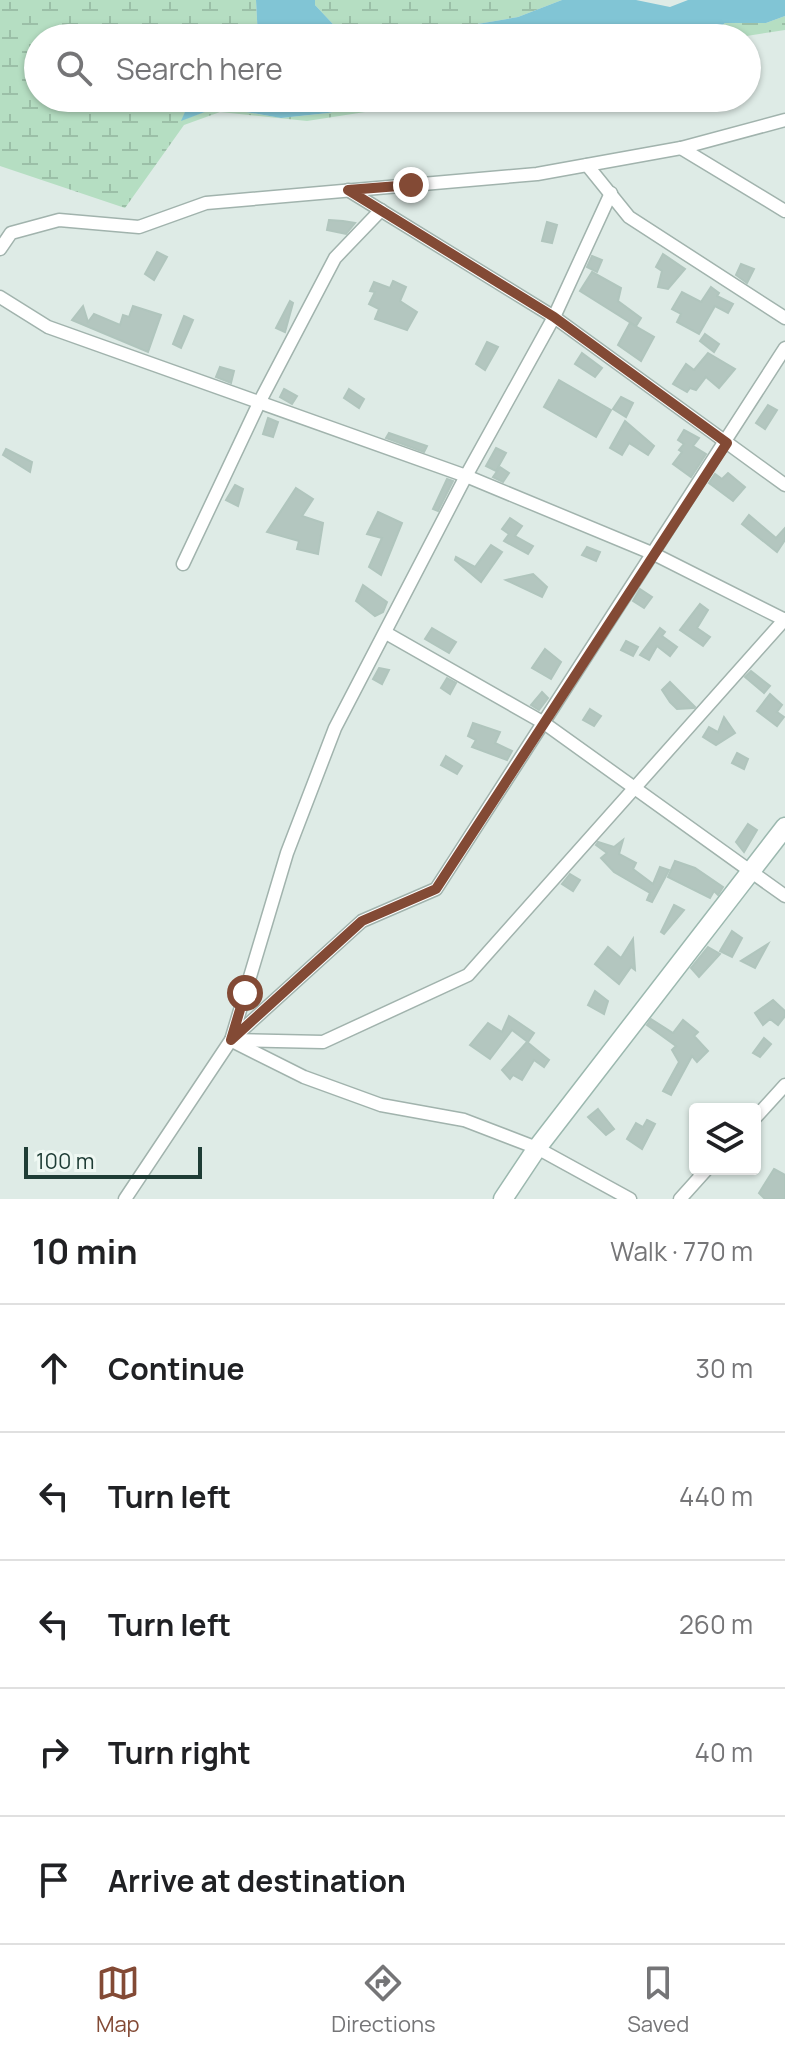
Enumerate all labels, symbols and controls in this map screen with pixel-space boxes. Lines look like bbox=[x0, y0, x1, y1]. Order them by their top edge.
search box bbox=[24, 24, 761, 112]
icon: search bbox=[52, 46, 96, 90]
text: Search here bbox=[116, 48, 283, 89]
route end bbox=[393, 167, 429, 203]
route start bbox=[227, 975, 263, 1011]
map controls bbox=[689, 1103, 761, 1175]
button: layers bbox=[689, 1103, 761, 1175]
scale bar bbox=[24, 1143, 202, 1179]
text: 100 m bbox=[36, 1146, 94, 1176]
text: 10 min bbox=[32, 1228, 137, 1274]
text: Walk · 770 m bbox=[610, 1233, 753, 1269]
icon: ahead bbox=[32, 1346, 76, 1390]
text: Continue bbox=[108, 1348, 244, 1389]
text: 30 m bbox=[696, 1350, 753, 1386]
icon: left bbox=[32, 1474, 76, 1518]
text: Turn left bbox=[108, 1476, 231, 1517]
text: 440 m bbox=[679, 1478, 753, 1514]
icon: left bbox=[32, 1602, 76, 1646]
text: Turn left bbox=[108, 1604, 231, 1645]
text: 260 m bbox=[679, 1606, 753, 1642]
icon: right bbox=[32, 1730, 76, 1774]
text: Turn right bbox=[108, 1732, 251, 1773]
text: 40 m bbox=[695, 1734, 753, 1770]
icon: arrive bbox=[32, 1858, 76, 1902]
text: Arrive at destination bbox=[108, 1860, 406, 1901]
tab: Map bbox=[96, 1961, 140, 2039]
tab: Directions bbox=[331, 1961, 436, 2039]
tab: Saved bbox=[627, 1961, 689, 2039]

